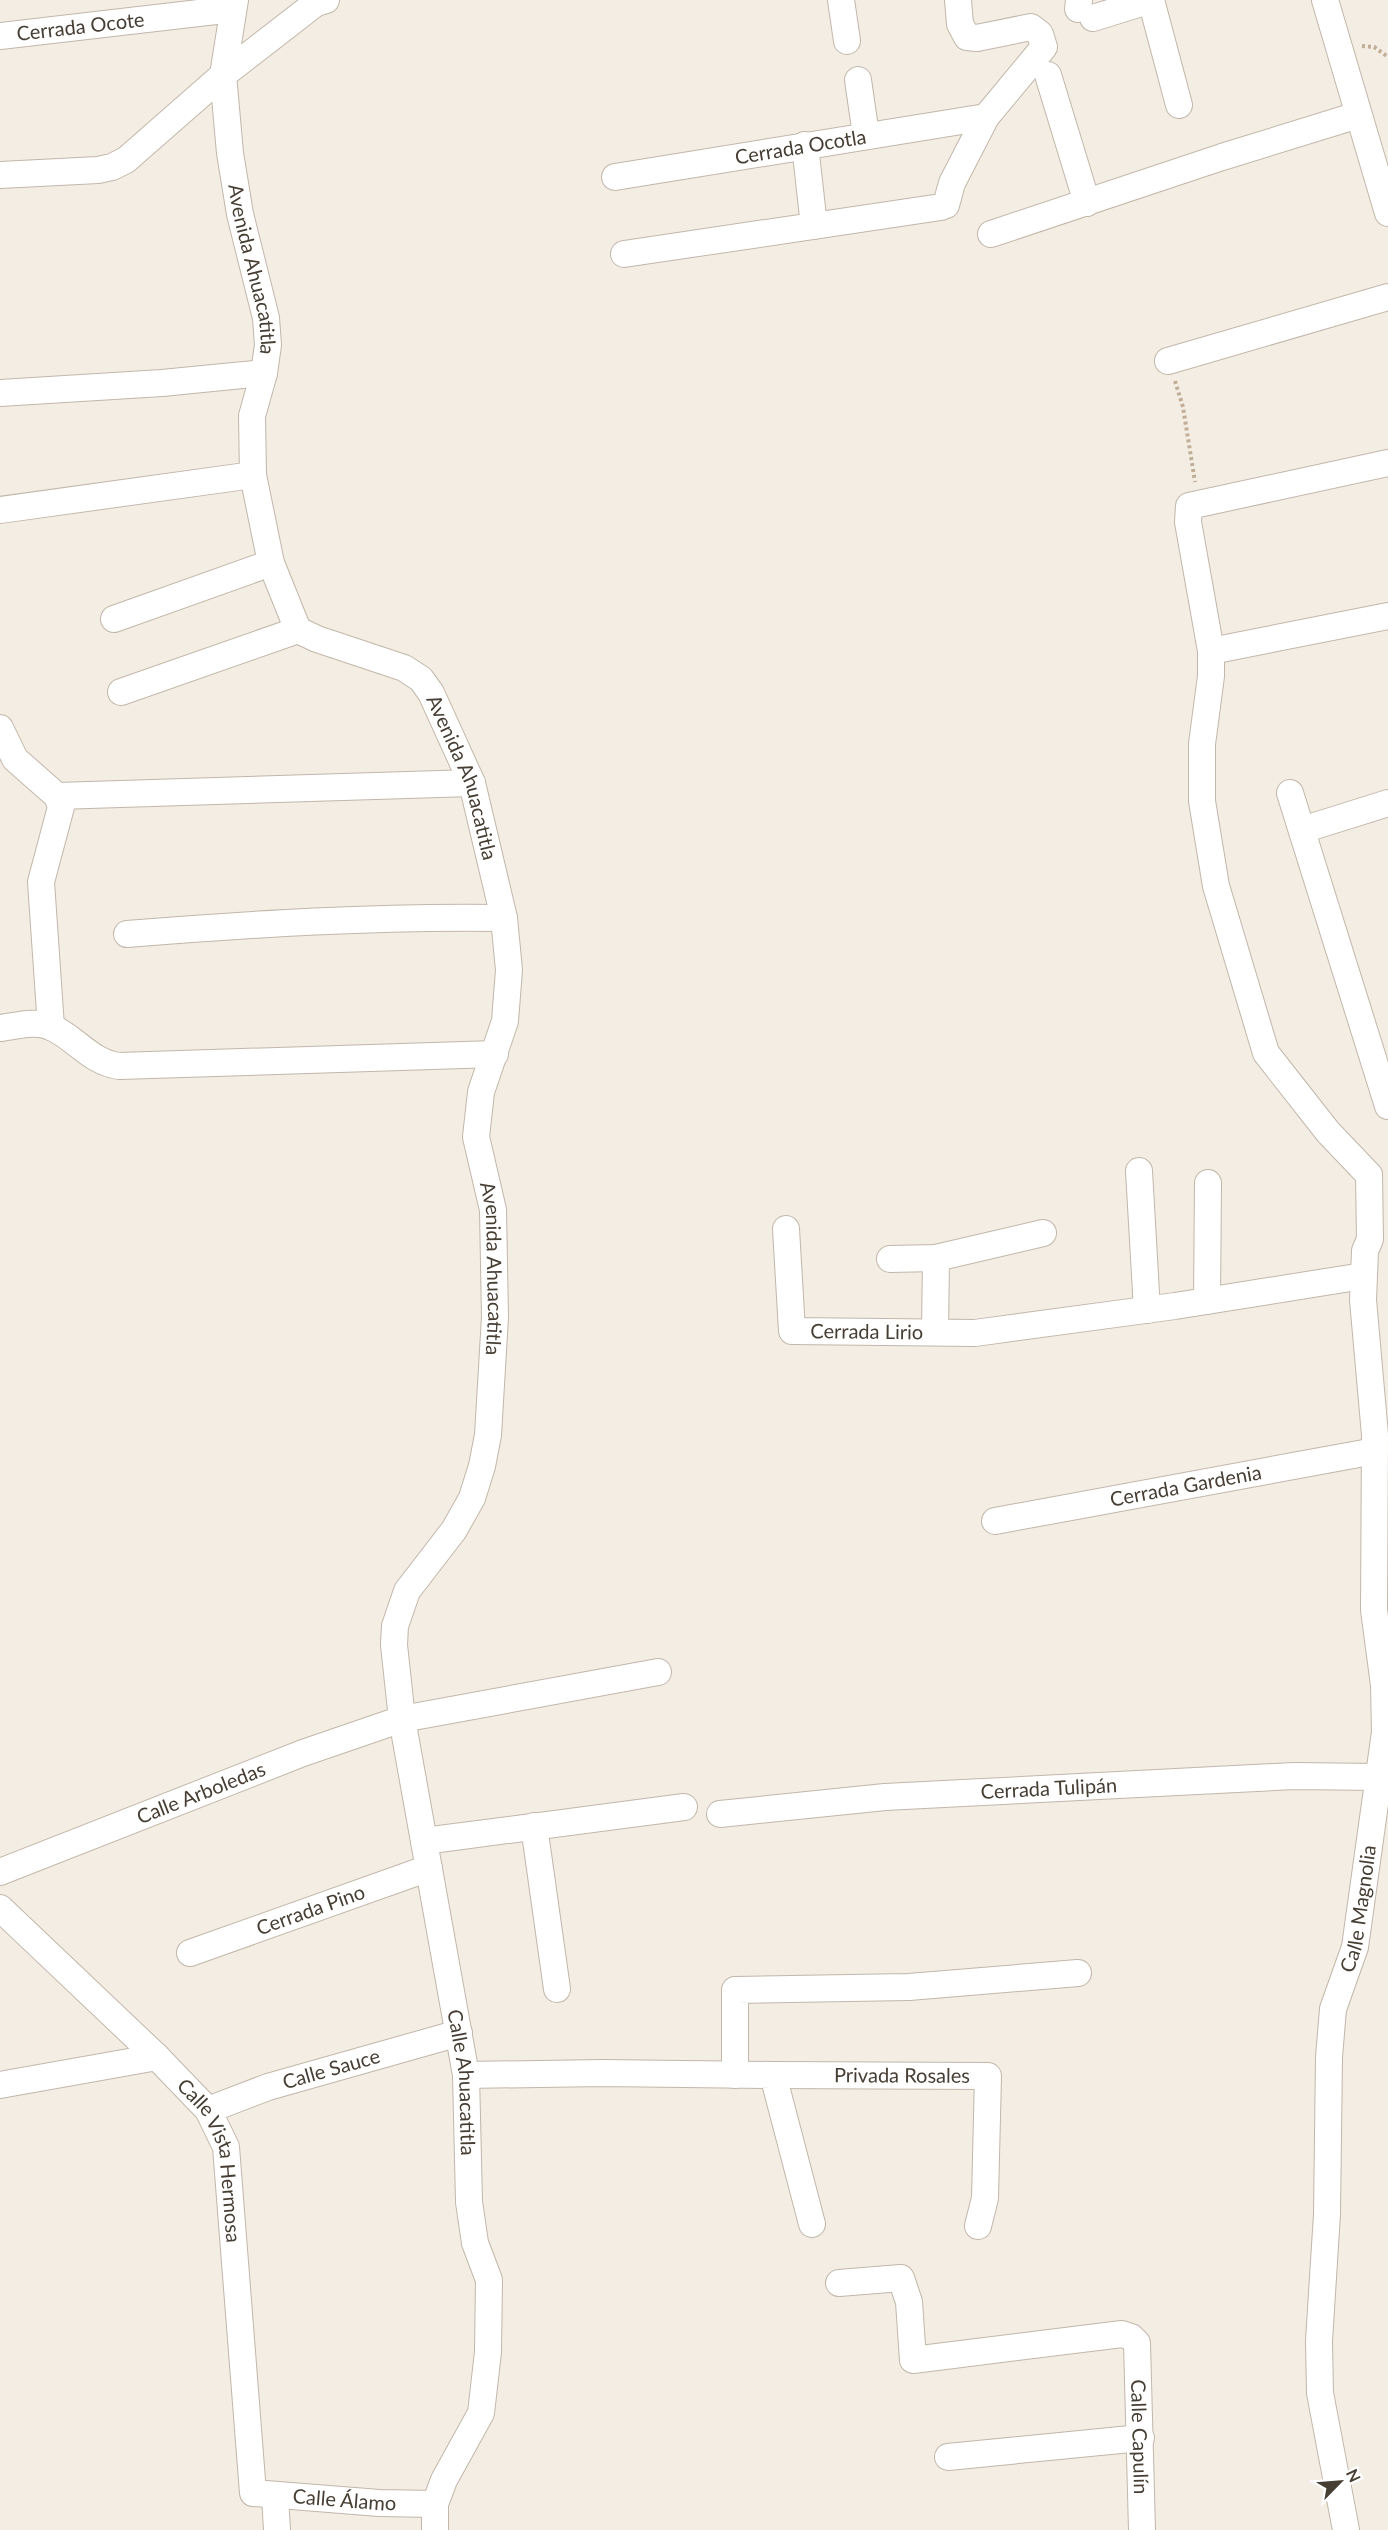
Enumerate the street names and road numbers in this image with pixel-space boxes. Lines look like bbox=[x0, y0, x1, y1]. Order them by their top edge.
street label: Cerrada Ocote bbox=[15, 6, 146, 45]
street label: Cerrada Ocotla bbox=[733, 124, 868, 168]
street label: Avenida Ahuacatitla bbox=[224, 182, 281, 357]
street label: Avenida Ahuacatitla bbox=[422, 691, 503, 862]
street label: Avenida Ahuacatitla bbox=[476, 1179, 508, 1356]
street label: Cerrada Lirio bbox=[810, 1318, 923, 1343]
street label: Cerrada Gardenia bbox=[1108, 1459, 1263, 1511]
street label: Calle Arboledas bbox=[133, 1756, 268, 1828]
street label: Cerrada Tulipán bbox=[980, 1772, 1118, 1803]
street label: Calle Magnolia bbox=[1334, 1843, 1380, 1975]
street label: Cerrada Pino bbox=[253, 1879, 368, 1940]
street label: Calle Ahuacatitla bbox=[443, 2007, 481, 2156]
street label: Calle Sauce bbox=[279, 2043, 382, 2093]
street label: Privada Rosales bbox=[834, 2062, 970, 2087]
street label: Calle Vista Hermosa bbox=[173, 2073, 246, 2244]
street label: Calle Capulín bbox=[1127, 2379, 1154, 2494]
street label: Calle Álamo bbox=[292, 2483, 397, 2514]

